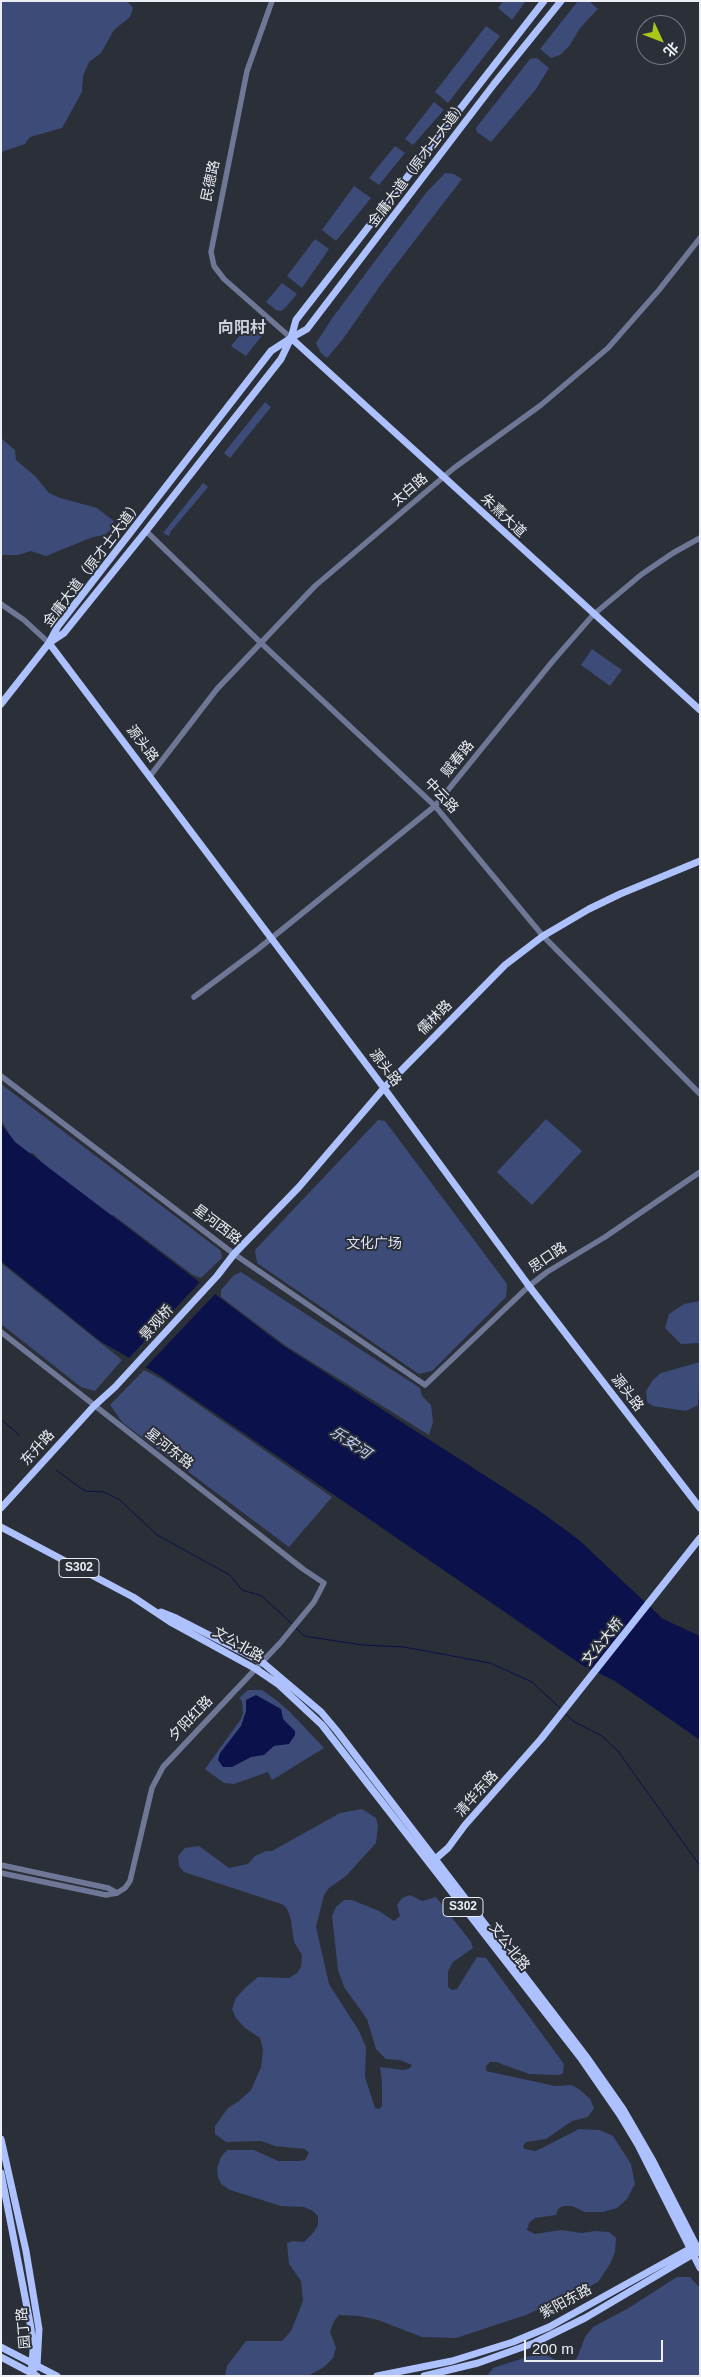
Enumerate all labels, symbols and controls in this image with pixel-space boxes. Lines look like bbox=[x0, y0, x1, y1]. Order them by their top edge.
north arrow bbox=[636, 15, 686, 65]
text: 北 bbox=[661, 39, 682, 60]
street label: 金庸大道（原才士大道） bbox=[365, 97, 471, 231]
street label: 民德路 bbox=[198, 159, 224, 203]
district label: 向阳村 bbox=[218, 319, 266, 339]
street label: 太白路 bbox=[389, 470, 431, 510]
street label: 朱熹大道 bbox=[477, 491, 529, 541]
street label: 金庸大道（原才士大道） bbox=[40, 497, 146, 631]
street label: 源头路 bbox=[123, 722, 161, 766]
street label: 赋春路 bbox=[438, 737, 478, 781]
street label: 中云路 bbox=[421, 775, 461, 817]
street label: 儒林路 bbox=[414, 997, 456, 1039]
street label: 源头路 bbox=[366, 1046, 404, 1090]
street label: 星河西路 bbox=[190, 1201, 244, 1249]
park label: 文化广场 bbox=[346, 1236, 402, 1252]
street label: 思口路 bbox=[526, 1239, 570, 1277]
street label: 景观桥 bbox=[137, 1302, 177, 1344]
street label: 源头路 bbox=[607, 1371, 647, 1415]
water label: 乐安河 bbox=[326, 1423, 374, 1463]
street label: 星河东路 bbox=[142, 1425, 196, 1473]
street label: 东升路 bbox=[18, 1427, 58, 1469]
road number: S302 bbox=[59, 1559, 99, 1578]
street label: 文公大桥 bbox=[579, 1615, 627, 1669]
street label: 文公北路 bbox=[209, 1624, 267, 1666]
street label: 夕阳红路 bbox=[166, 1693, 216, 1745]
street label: 清华东路 bbox=[452, 1768, 502, 1820]
road number: S302 bbox=[443, 1898, 483, 1916]
street label: 文公北路 bbox=[485, 1920, 533, 1974]
street label: 紫阳东路 bbox=[537, 2281, 595, 2323]
street label: 园丁路 bbox=[14, 2306, 34, 2350]
scale bar bbox=[526, 2330, 665, 2362]
text: 200 m bbox=[532, 2340, 574, 2357]

